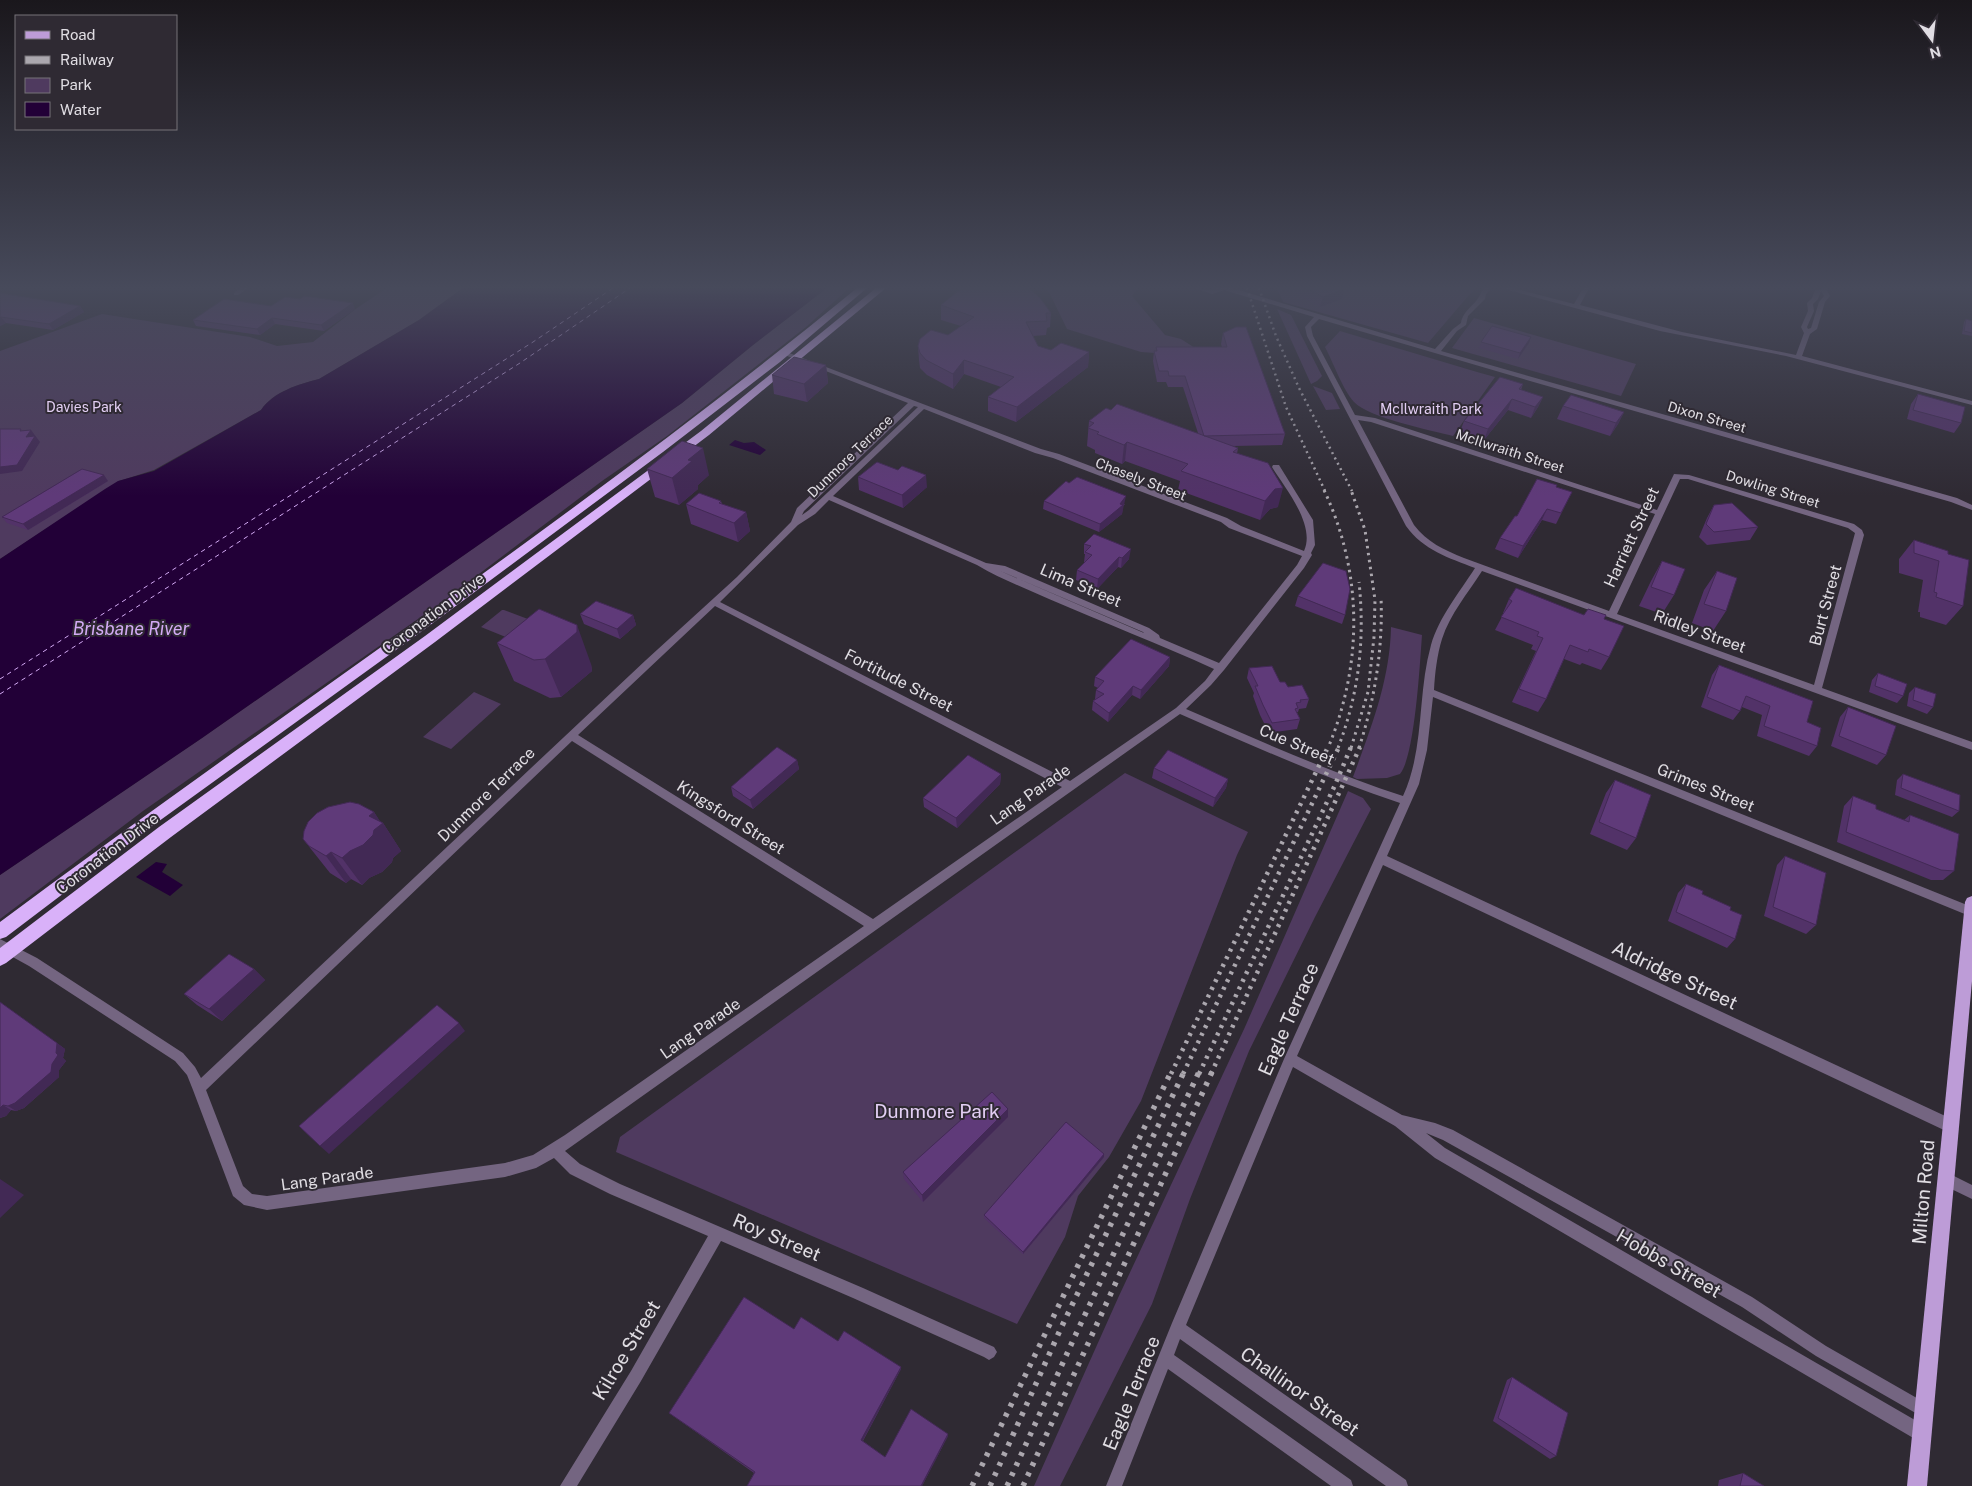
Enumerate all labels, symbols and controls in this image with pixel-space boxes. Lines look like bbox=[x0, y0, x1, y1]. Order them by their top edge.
legend bbox=[15, 15, 178, 130]
north arrow bbox=[1907, 15, 1957, 65]
text: Road bbox=[60, 26, 96, 43]
text: N bbox=[1928, 43, 1943, 62]
text: Railway bbox=[60, 51, 114, 68]
text: Park bbox=[60, 76, 92, 93]
text: Water bbox=[60, 101, 102, 118]
street label: Dixon Street bbox=[1666, 398, 1748, 436]
park label: Davies Park bbox=[46, 399, 122, 415]
park label: McIlwraith Park bbox=[1380, 401, 1482, 417]
street label: Dunmore Terrace bbox=[804, 411, 896, 501]
street label: McIlwraith Street bbox=[1454, 426, 1566, 476]
street label: Chasely Street bbox=[1093, 454, 1189, 504]
street label: Dowling Street bbox=[1724, 467, 1822, 511]
street label: Harriett Street bbox=[1600, 484, 1663, 590]
street label: Lima Street bbox=[1037, 560, 1124, 611]
street label: Burt Street bbox=[1806, 563, 1845, 648]
street label: Coronation Drive bbox=[378, 569, 488, 658]
street label: Ridley Street bbox=[1651, 606, 1749, 657]
water label: Brisbane River bbox=[73, 618, 190, 639]
street label: Fortitude Street bbox=[841, 645, 956, 716]
street label: Cue Street bbox=[1256, 720, 1337, 769]
street label: Dunmore Terrace bbox=[434, 743, 539, 846]
street label: Grimes Street bbox=[1654, 759, 1757, 816]
street label: Lang Parade bbox=[987, 760, 1074, 829]
street label: Kingsford Street bbox=[673, 777, 788, 858]
street label: Coronation Drive bbox=[52, 809, 162, 898]
street label: Aldridge Street bbox=[1609, 936, 1741, 1014]
street label: Eagle Terrace bbox=[1253, 959, 1323, 1079]
street label: Lang Parade bbox=[657, 994, 744, 1063]
park label: Dunmore Park bbox=[874, 1100, 1000, 1122]
street label: Milton Road bbox=[1907, 1139, 1939, 1245]
street label: Lang Parade bbox=[280, 1163, 375, 1194]
street label: Roy Street bbox=[730, 1209, 824, 1265]
street label: Hobbs Street bbox=[1613, 1224, 1725, 1302]
street label: Kilroe Street bbox=[588, 1296, 664, 1404]
street label: Eagle Terrace bbox=[1098, 1333, 1164, 1453]
street label: Challinor Street bbox=[1236, 1342, 1364, 1440]

